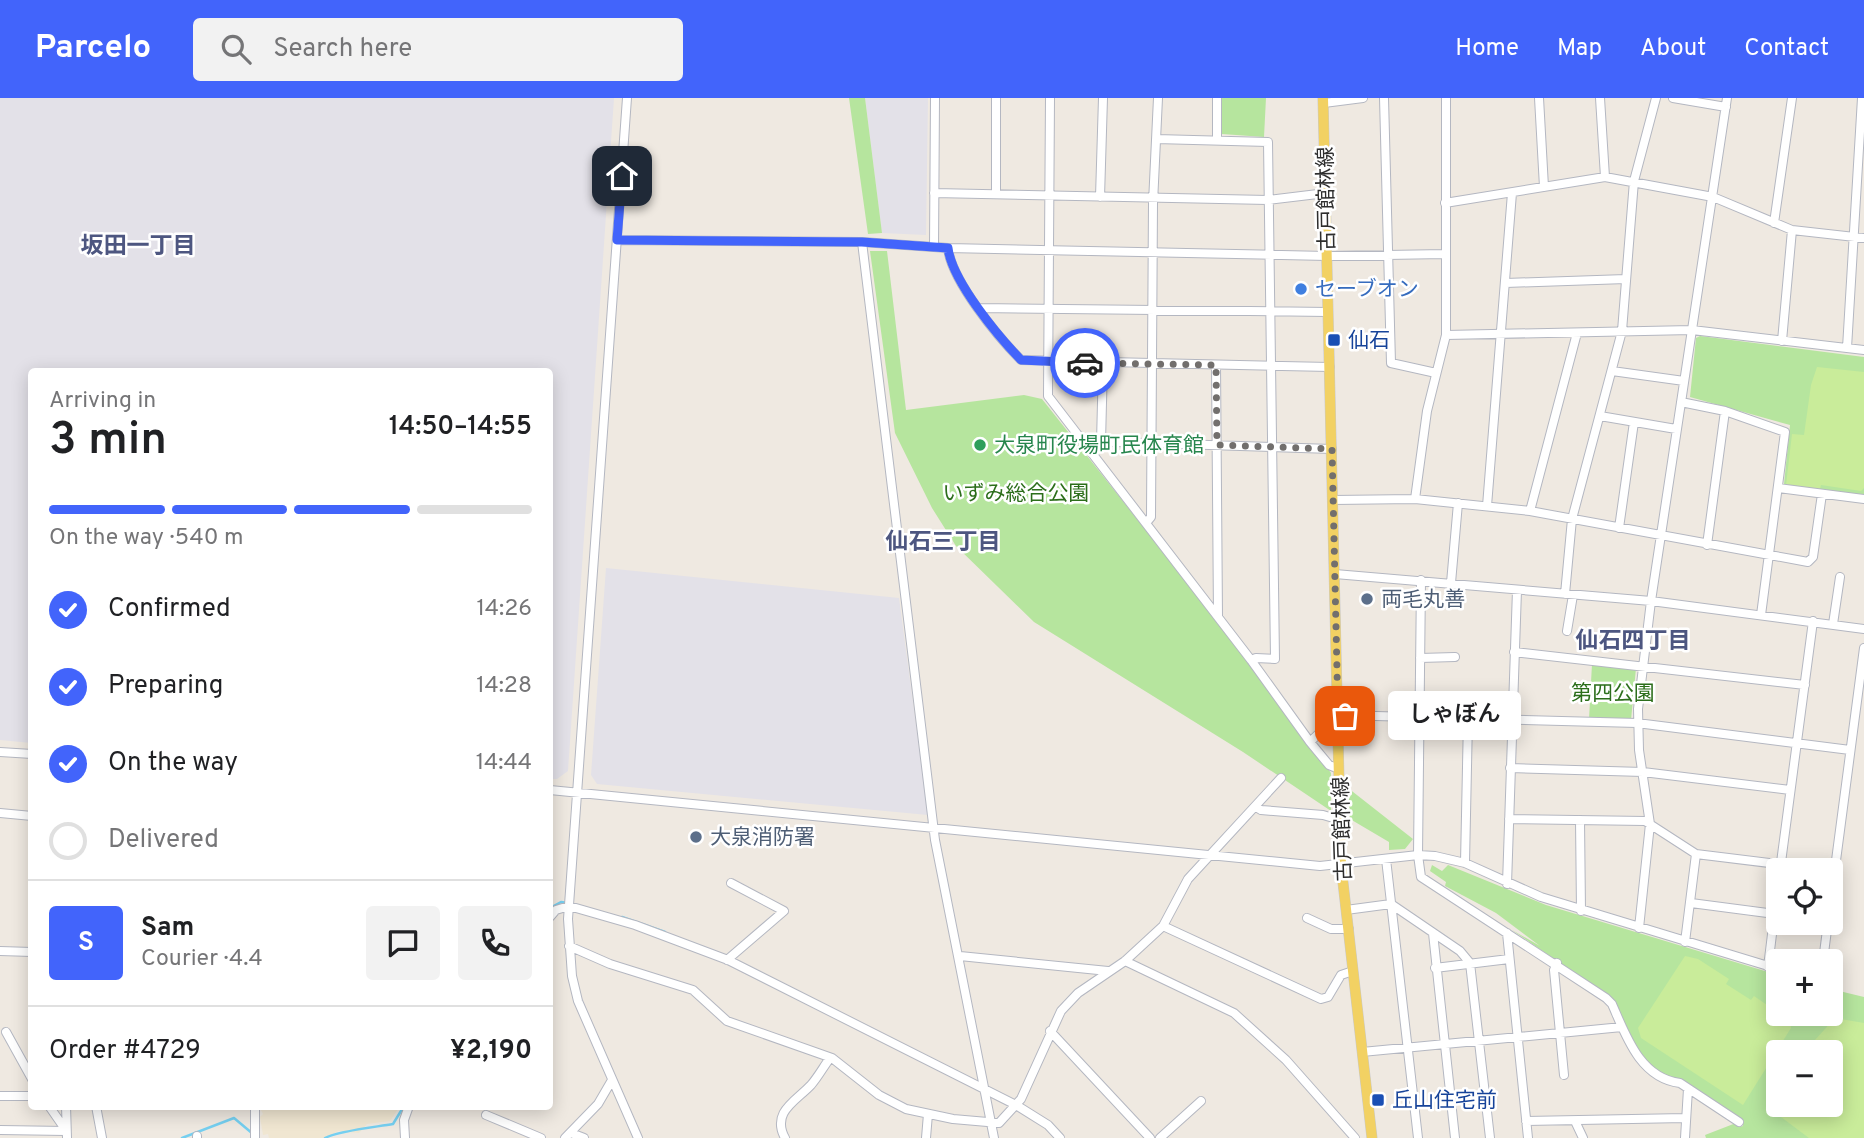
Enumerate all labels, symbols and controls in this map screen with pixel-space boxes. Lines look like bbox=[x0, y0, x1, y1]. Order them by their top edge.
search box bbox=[193, 18, 683, 81]
text: Parcelo bbox=[35, 28, 151, 70]
icon: search bbox=[217, 30, 255, 68]
text: Search here bbox=[273, 33, 412, 66]
text: Home bbox=[1455, 34, 1519, 64]
text: Map bbox=[1557, 34, 1602, 64]
text: About bbox=[1640, 34, 1706, 64]
text: Contact bbox=[1744, 34, 1829, 64]
pin bbox=[592, 146, 652, 206]
street label: 古戸館林線 bbox=[1313, 146, 1342, 252]
icon: home bbox=[603, 157, 641, 195]
district label: 坂田一丁目 bbox=[81, 233, 196, 262]
place label: セーブオン bbox=[1315, 277, 1419, 304]
marker: セーブオン bbox=[1293, 281, 1309, 297]
courier bbox=[1050, 328, 1120, 398]
place label: 仙石 bbox=[1348, 328, 1390, 355]
marker: 仙石 bbox=[1326, 332, 1342, 348]
icon: car bbox=[1066, 344, 1104, 382]
text: Arriving in bbox=[49, 387, 156, 416]
text: 14:50–14:55 bbox=[389, 411, 532, 444]
text: 3 min bbox=[49, 412, 167, 471]
place label: 大泉町役場町民体育館 bbox=[994, 433, 1204, 460]
marker: 大泉町役場町民体育館 bbox=[972, 437, 988, 453]
park label: いずみ総合公園 bbox=[943, 481, 1090, 508]
text: On the way · 540 m bbox=[49, 524, 243, 553]
district label: 仙石三丁目 bbox=[886, 529, 1001, 558]
place label: 両毛丸善 bbox=[1381, 587, 1465, 614]
icon: check bbox=[49, 591, 87, 629]
marker: 両毛丸善 bbox=[1359, 591, 1375, 607]
text: Confirmed bbox=[108, 593, 231, 626]
text: 14:26 bbox=[477, 595, 532, 624]
district label: 仙石四丁目 bbox=[1576, 628, 1691, 657]
icon: check bbox=[49, 668, 87, 706]
text: Preparing bbox=[108, 670, 223, 703]
text: 14:28 bbox=[476, 672, 532, 701]
park label: 第四公園 bbox=[1571, 681, 1655, 708]
pin bbox=[1315, 686, 1375, 746]
callout: しゃぼん bbox=[1387, 692, 1520, 740]
icon: bag bbox=[1326, 697, 1364, 735]
text: しゃぼん bbox=[1409, 701, 1501, 730]
icon: check bbox=[49, 745, 87, 783]
text: On the way bbox=[108, 747, 238, 780]
text: 14:44 bbox=[476, 749, 532, 778]
street label: 古戸館林線 bbox=[1328, 776, 1359, 882]
text: Delivered bbox=[108, 824, 219, 857]
place label: 大泉消防署 bbox=[710, 825, 815, 852]
marker: 大泉消防署 bbox=[688, 829, 704, 845]
map controls bbox=[1766, 858, 1843, 1117]
button: locate bbox=[1766, 858, 1843, 935]
button: chat bbox=[366, 906, 440, 980]
button: phone bbox=[458, 906, 532, 980]
text: Sam bbox=[141, 912, 194, 945]
text: S bbox=[78, 927, 94, 960]
text: Courier · 4.4 bbox=[141, 945, 263, 974]
button: + bbox=[1766, 949, 1843, 1026]
text: Order #4729 bbox=[49, 1035, 201, 1068]
text: ¥2,190 bbox=[450, 1035, 532, 1068]
button: − bbox=[1766, 1040, 1843, 1117]
place label: 丘山住宅前 bbox=[1392, 1088, 1497, 1115]
marker: 丘山住宅前 bbox=[1370, 1092, 1386, 1108]

